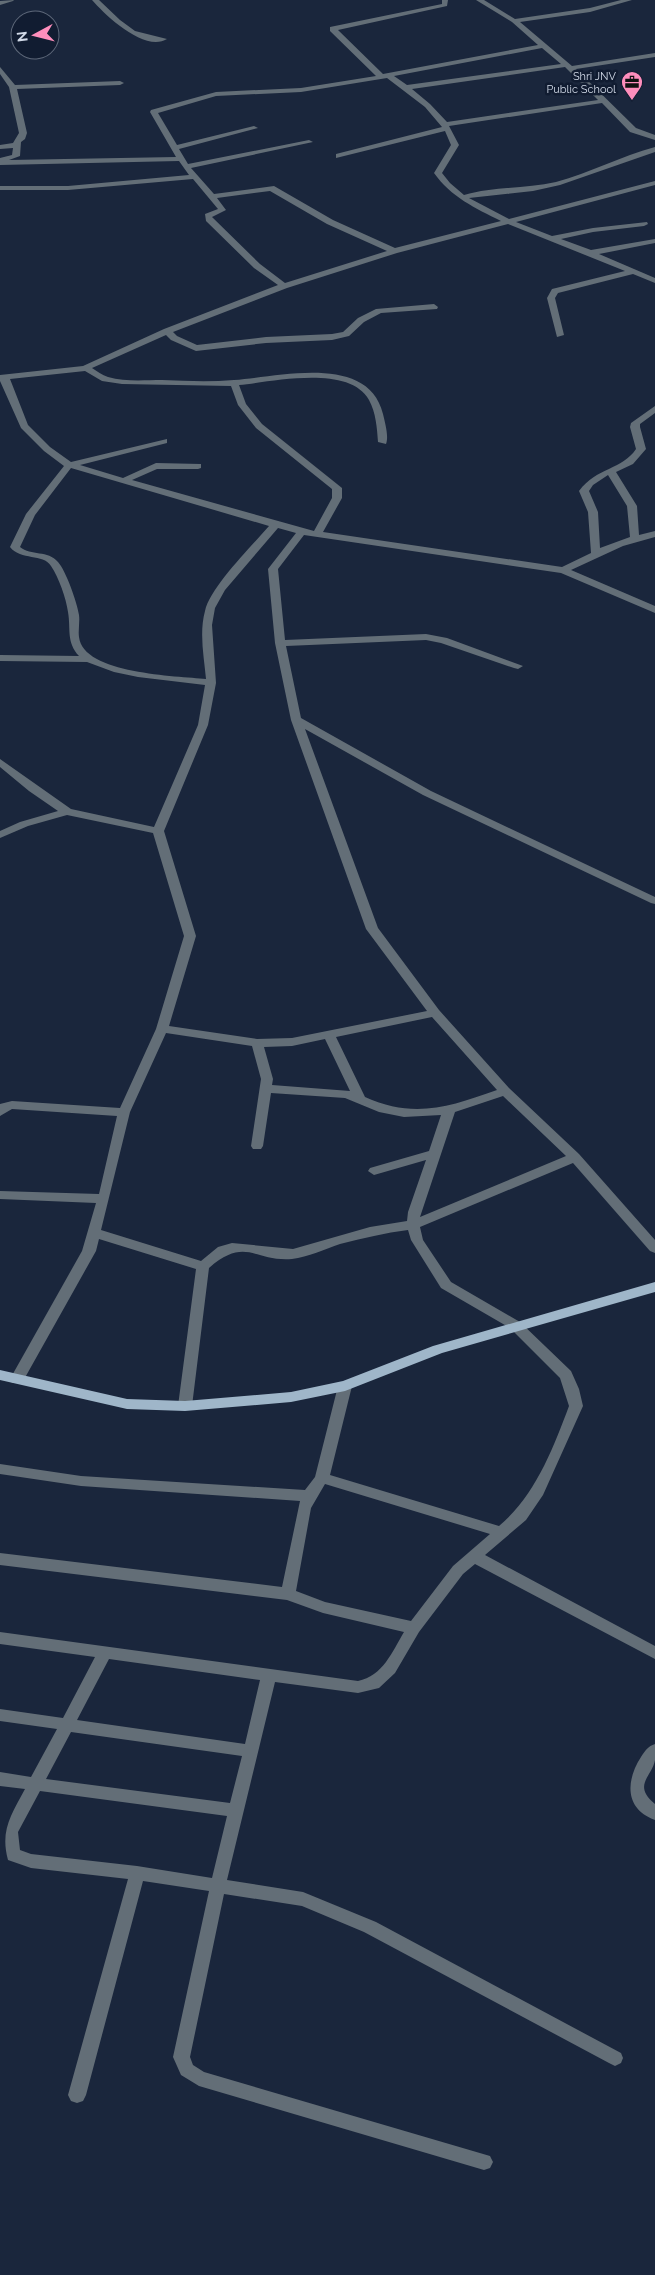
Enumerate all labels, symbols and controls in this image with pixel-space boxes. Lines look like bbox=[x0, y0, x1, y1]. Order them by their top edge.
north arrow bbox=[10, 10, 60, 60]
text: N bbox=[14, 30, 31, 43]
place label: Shri JNV Public School bbox=[546, 70, 617, 96]
office icon: Shri JNV Public School bbox=[620, 70, 644, 101]

